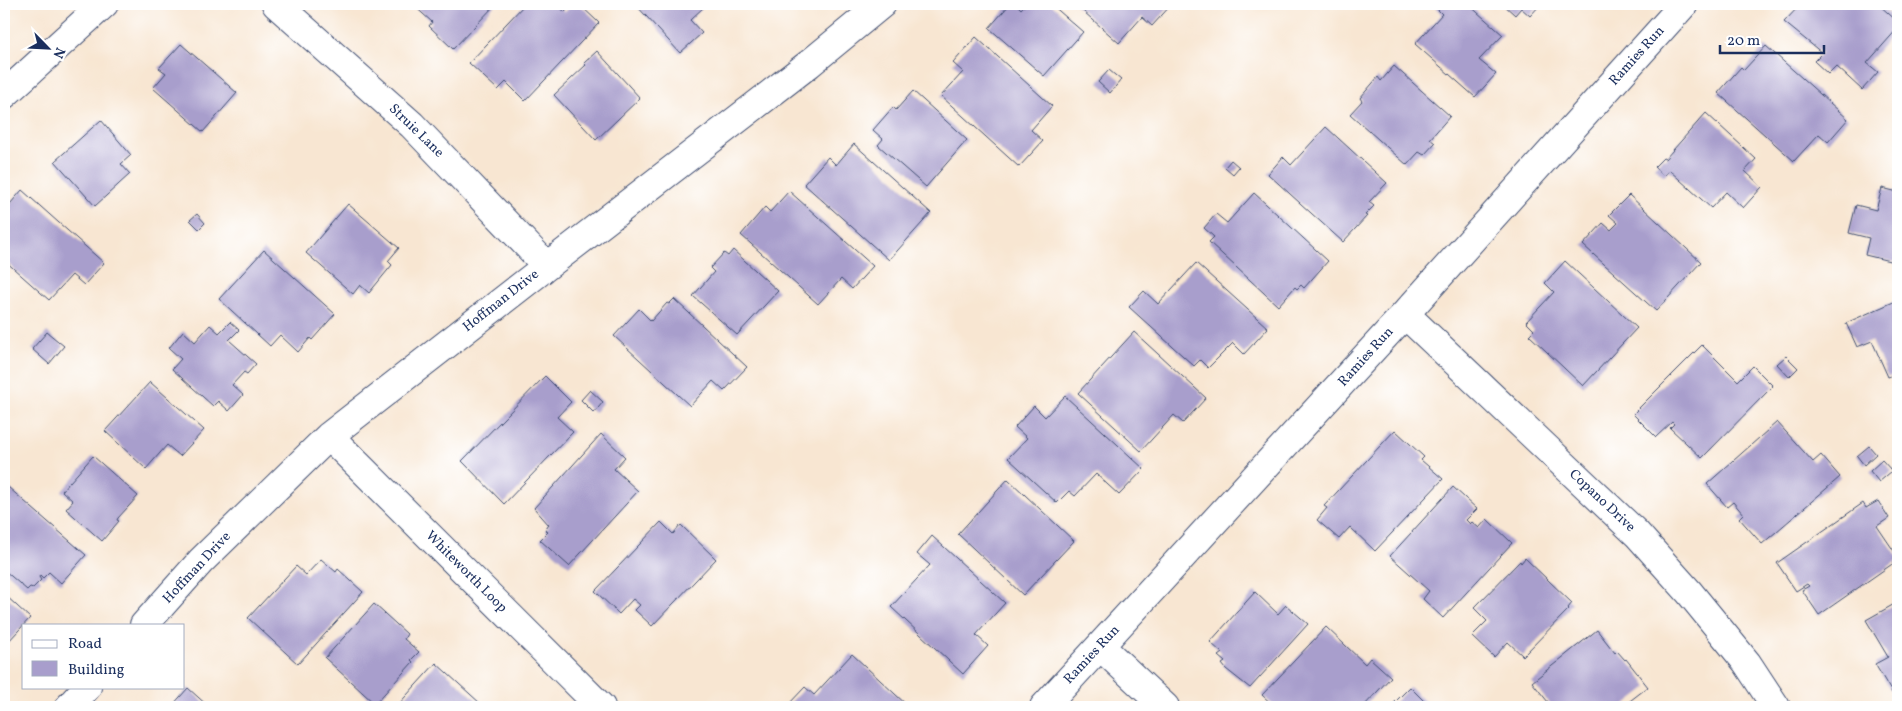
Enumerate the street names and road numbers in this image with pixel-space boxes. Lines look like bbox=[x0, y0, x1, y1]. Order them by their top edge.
street label: Ramies Run bbox=[1605, 22, 1669, 90]
street label: Struie Lane bbox=[384, 100, 448, 162]
street label: Hoffman Drive bbox=[459, 265, 543, 337]
street label: Ramies Run bbox=[1334, 323, 1398, 391]
street label: Copano Drive bbox=[1565, 465, 1640, 537]
street label: Whiteworth Loop bbox=[421, 527, 511, 617]
street label: Hoffman Drive bbox=[159, 528, 236, 608]
street label: Ramies Run bbox=[1060, 621, 1124, 689]

